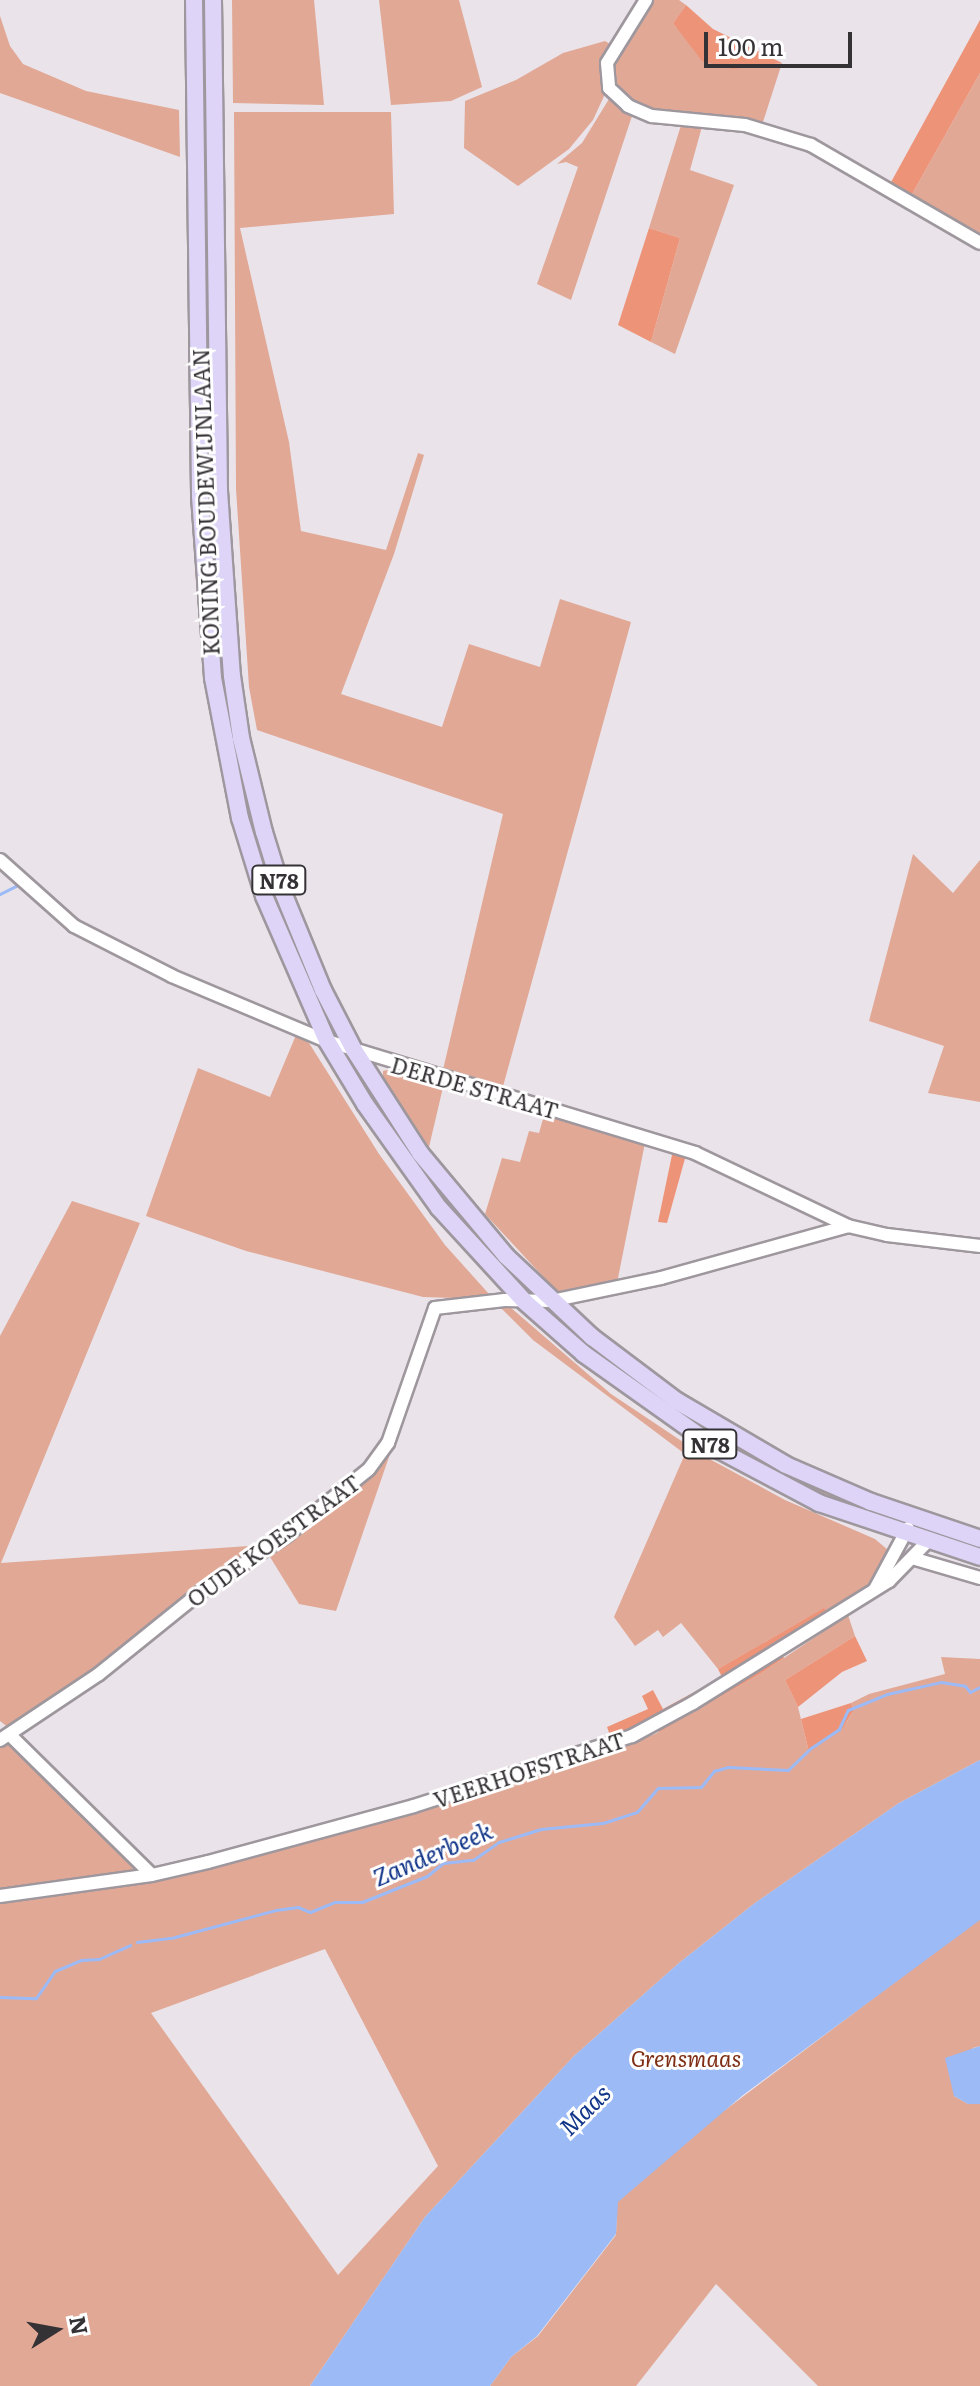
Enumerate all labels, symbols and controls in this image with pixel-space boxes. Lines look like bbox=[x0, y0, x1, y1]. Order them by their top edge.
scale bar bbox=[708, 16, 856, 66]
text: 100 m bbox=[718, 28, 784, 63]
street label: KONING BOUDEWIJNLAAN bbox=[186, 348, 224, 656]
road number: N78 bbox=[251, 864, 307, 896]
street label: DERDE STRAAT bbox=[388, 1050, 562, 1124]
road number: N78 bbox=[682, 1428, 738, 1460]
street label: OUDE KOESTRAAT bbox=[181, 1468, 365, 1612]
street label: VEERHOFSTRAAT bbox=[430, 1726, 628, 1812]
water label: Zanderbeek bbox=[368, 1815, 496, 1891]
park label: Grensmaas bbox=[631, 2045, 741, 2071]
water label: Maas bbox=[553, 2078, 615, 2140]
north arrow bbox=[16, 2290, 96, 2370]
text: N bbox=[62, 2313, 98, 2338]

